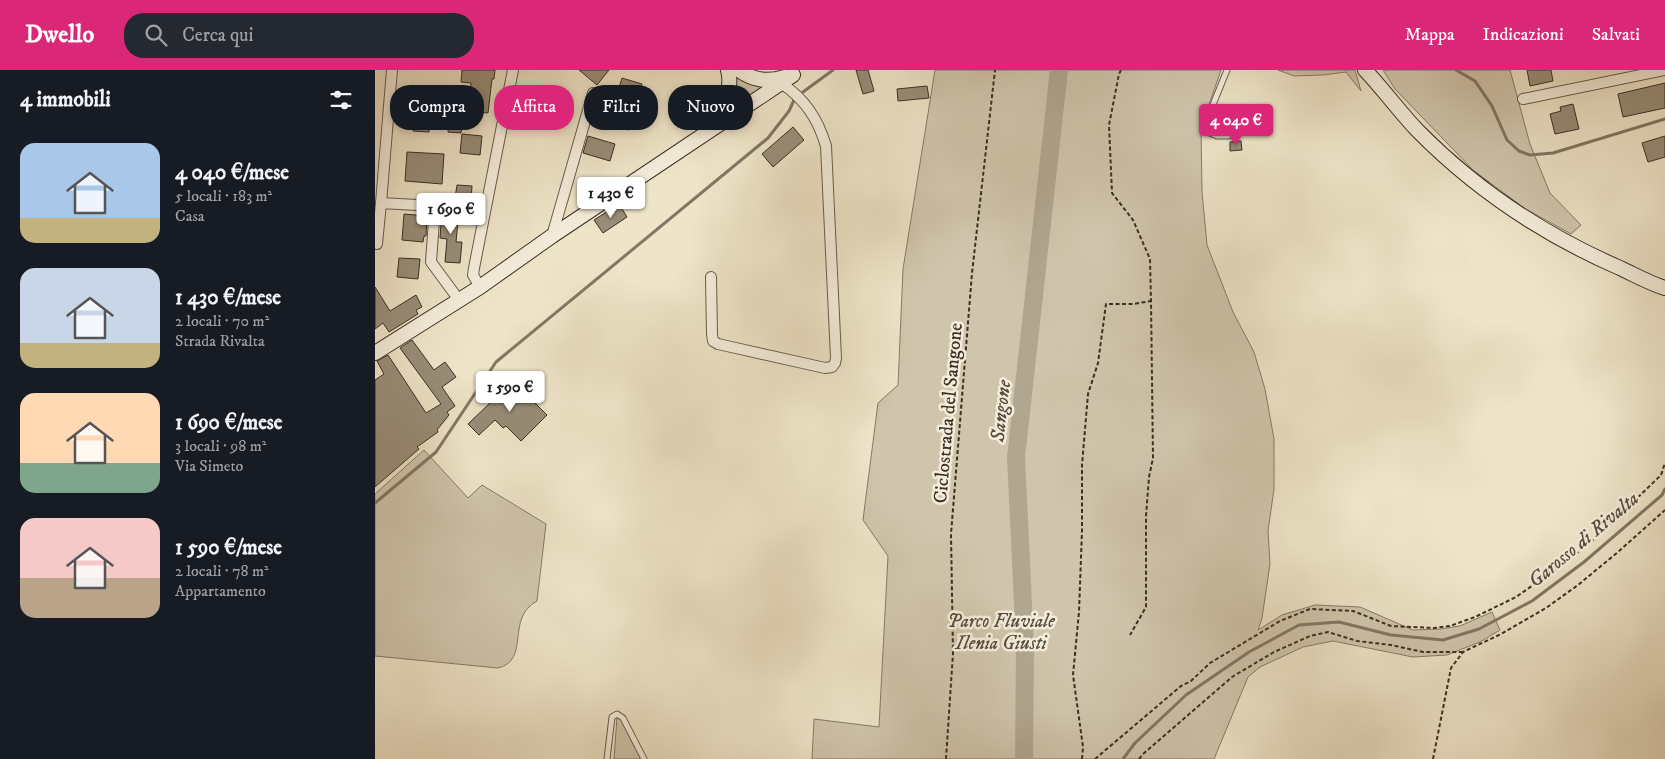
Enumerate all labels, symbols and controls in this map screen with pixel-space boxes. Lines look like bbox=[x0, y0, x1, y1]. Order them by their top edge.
search box bbox=[124, 13, 474, 58]
text: Dwello bbox=[25, 20, 94, 50]
icon: search bbox=[142, 21, 170, 49]
text: Cerca qui bbox=[182, 24, 253, 47]
text: Mappa bbox=[1405, 24, 1455, 46]
text: Indicazioni bbox=[1483, 24, 1564, 46]
text: Salvati bbox=[1592, 24, 1640, 46]
chip: Compra bbox=[390, 85, 484, 130]
chip: Affitta bbox=[494, 85, 574, 130]
chip: Filtri bbox=[584, 85, 658, 130]
chip: Nuovo bbox=[668, 85, 753, 130]
icon: filters bbox=[327, 86, 355, 114]
text: 4 immobili bbox=[20, 87, 111, 113]
pin: 4 040 € bbox=[1190, 104, 1282, 146]
text: 4 040 € bbox=[1210, 110, 1262, 130]
text: 4 040 €/mese bbox=[175, 160, 289, 186]
icon: home bbox=[60, 163, 120, 223]
pin: 1 430 € bbox=[565, 176, 657, 219]
text: 1 430 € bbox=[588, 183, 634, 203]
text: 5 locali · 183 m² bbox=[175, 186, 272, 206]
pin: 1 690 € bbox=[405, 192, 497, 235]
text: 1 690 € bbox=[427, 199, 475, 219]
text: Casa bbox=[175, 206, 205, 226]
text: 1 430 €/mese bbox=[175, 285, 281, 311]
icon: home bbox=[60, 288, 120, 348]
text: 2 locali · 70 m² bbox=[175, 311, 269, 331]
street label: Ciclostrada del Sangone bbox=[929, 322, 968, 504]
text: Strada Rivalta bbox=[175, 331, 265, 351]
pin: 1 590 € bbox=[464, 370, 556, 413]
text: 1 590 € bbox=[487, 377, 533, 397]
water label: Sangone bbox=[986, 378, 1017, 444]
text: 1 690 €/mese bbox=[175, 410, 283, 436]
icon: home bbox=[60, 413, 120, 473]
text: 3 locali · 98 m² bbox=[175, 436, 266, 456]
text: Via Simeto bbox=[175, 456, 243, 476]
water label: Garosso di Rivalta bbox=[1523, 487, 1644, 594]
text: 1 590 €/mese bbox=[175, 535, 282, 561]
icon: home bbox=[60, 538, 120, 598]
text: 2 locali · 78 m² bbox=[175, 561, 269, 581]
text: Appartamento bbox=[175, 581, 266, 601]
park label: Parco Fluviale Ilenia Giusti bbox=[947, 610, 1055, 655]

